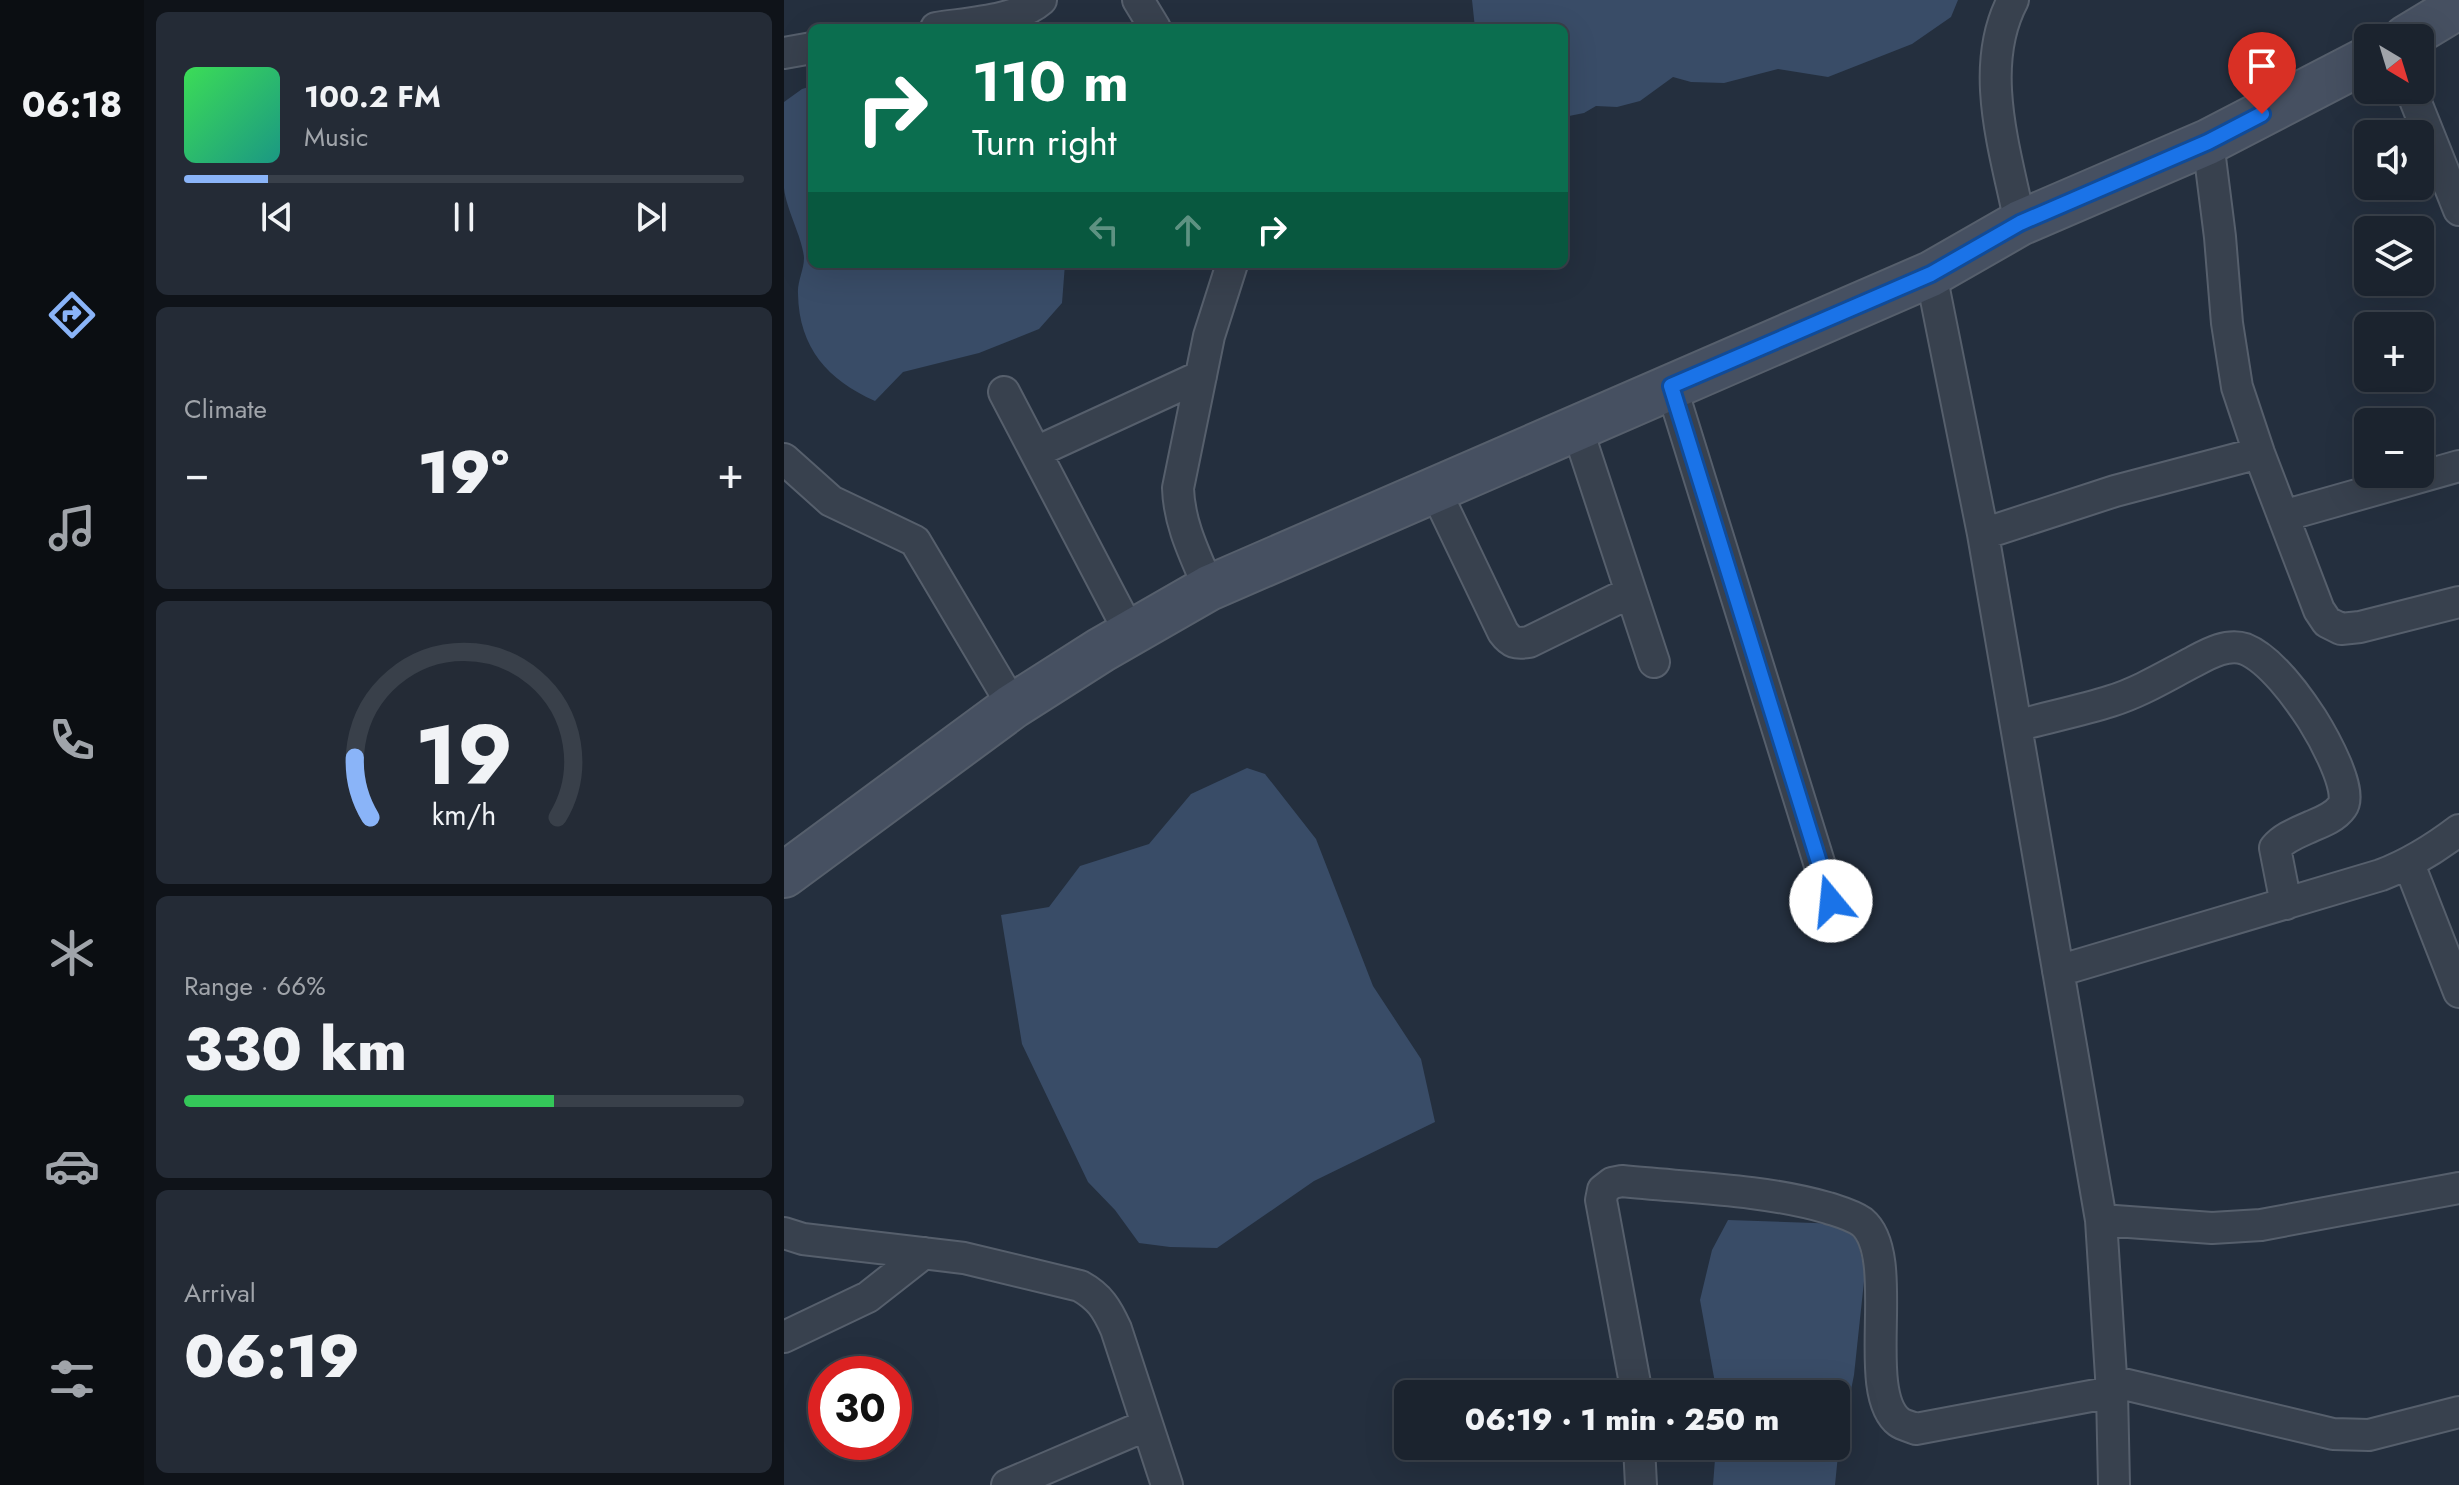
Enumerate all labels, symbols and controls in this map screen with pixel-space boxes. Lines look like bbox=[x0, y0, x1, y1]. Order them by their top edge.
north arrow bbox=[2354, 24, 2434, 104]
map controls bbox=[2354, 24, 2434, 488]
pin bbox=[2228, 32, 2296, 114]
text: 110 m bbox=[972, 41, 1129, 122]
icon: arrive bbox=[2240, 44, 2284, 88]
icon: right bbox=[840, 56, 944, 160]
text: 100.2 FM bbox=[304, 75, 441, 118]
text: 06:18 bbox=[22, 78, 122, 130]
text: Turn right bbox=[972, 116, 1117, 168]
text: Music bbox=[304, 118, 368, 156]
button: sound bbox=[2354, 120, 2434, 200]
icon: previous bbox=[255, 195, 299, 239]
icon: pause bbox=[442, 195, 486, 239]
icon: next bbox=[629, 195, 673, 239]
icon: left bbox=[1082, 208, 1126, 252]
icon: ahead bbox=[1166, 208, 1210, 252]
icon: right bbox=[1250, 208, 1294, 252]
button: layers bbox=[2354, 216, 2434, 296]
icon: directions bbox=[44, 287, 100, 343]
button: + bbox=[2354, 312, 2434, 392]
text: Climate bbox=[184, 390, 267, 428]
button: − bbox=[2354, 408, 2434, 488]
text: 19° bbox=[418, 429, 509, 516]
text: − bbox=[184, 441, 210, 505]
text: + bbox=[717, 441, 744, 505]
icon: music bbox=[44, 500, 100, 556]
text: 19 bbox=[415, 695, 513, 815]
icon: phone bbox=[44, 712, 100, 768]
text: km/h bbox=[432, 795, 496, 837]
position arrow bbox=[1789, 859, 1873, 943]
icon: climate bbox=[44, 925, 100, 981]
text: Range · 66% bbox=[184, 967, 326, 1005]
text: 330 km bbox=[184, 1006, 407, 1093]
icon: car bbox=[44, 1138, 100, 1194]
text: Arrival bbox=[184, 1274, 256, 1312]
text: 06:19 bbox=[184, 1313, 360, 1400]
icon: filters bbox=[44, 1351, 100, 1407]
speed limit sign: 30 bbox=[808, 1356, 912, 1460]
text: 06:19 · 1 min · 250 m bbox=[1465, 1398, 1779, 1441]

